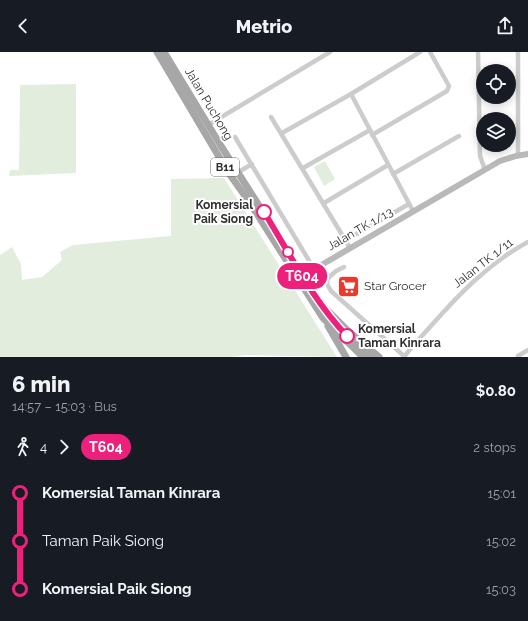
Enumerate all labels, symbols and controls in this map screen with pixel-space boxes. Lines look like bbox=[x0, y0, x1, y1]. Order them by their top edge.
icon: back bbox=[12, 15, 34, 37]
icon: share bbox=[494, 15, 516, 37]
text: Metrio bbox=[236, 16, 292, 37]
map controls bbox=[476, 64, 516, 152]
button: locate bbox=[476, 64, 516, 104]
street label: Jalan Puchong bbox=[182, 65, 236, 143]
button: layers bbox=[476, 112, 516, 152]
road number: B11 bbox=[211, 158, 239, 176]
place label: Komersial Paik Siong bbox=[194, 198, 253, 226]
marker: Komersial Paik Siong bbox=[256, 204, 272, 220]
street label: Jalan TK 1/13 bbox=[325, 205, 395, 253]
street label: Jalan TK 1/11 bbox=[450, 235, 516, 291]
unlabelled marker bbox=[282, 246, 294, 258]
line badge: T604 bbox=[274, 263, 330, 289]
text: T604 bbox=[285, 268, 319, 284]
supermarket icon: Star Grocer bbox=[335, 273, 361, 299]
place label: Star Grocer bbox=[364, 279, 427, 293]
place label: Komersial Taman Kinrara bbox=[358, 322, 441, 350]
marker: Komersial Taman Kinrara bbox=[339, 328, 355, 344]
text: 6 min bbox=[12, 371, 70, 397]
text: $0.80 bbox=[476, 382, 516, 400]
text: 14:57 – 15:03 · Bus bbox=[12, 399, 117, 414]
icon: walk bbox=[12, 436, 34, 458]
icon: forward bbox=[53, 436, 75, 458]
text: T604 bbox=[89, 439, 123, 455]
text: 4 bbox=[40, 440, 47, 455]
text: 2 stops bbox=[473, 440, 516, 455]
text: Komersial Taman Kinrara bbox=[42, 484, 220, 502]
text: 15:01 bbox=[487, 486, 516, 501]
text: Taman Paik Siong bbox=[42, 532, 164, 550]
text: 15:02 bbox=[486, 534, 516, 549]
text: Komersial Paik Siong bbox=[42, 580, 192, 598]
text: 15:03 bbox=[486, 582, 516, 597]

